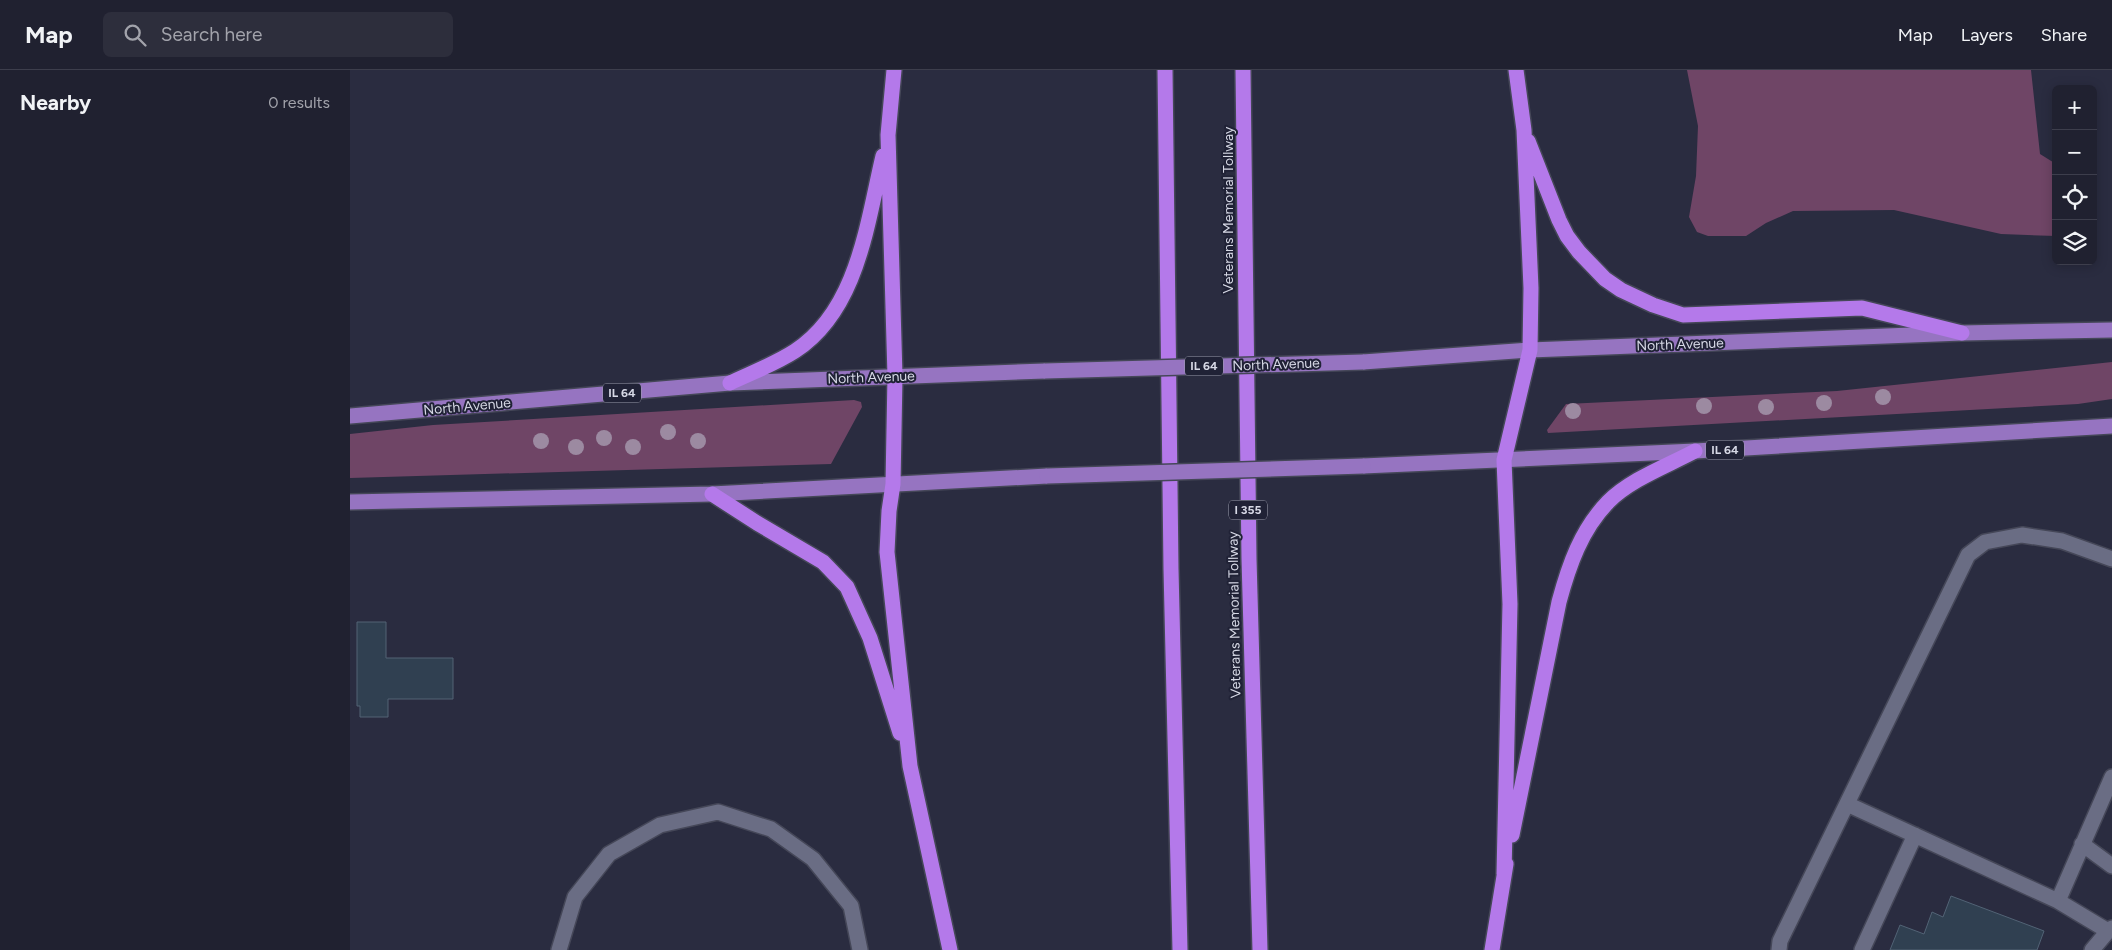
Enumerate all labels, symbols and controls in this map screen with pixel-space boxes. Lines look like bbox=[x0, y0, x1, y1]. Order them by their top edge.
search box bbox=[103, 12, 453, 57]
text: Map bbox=[25, 20, 73, 49]
icon: search bbox=[121, 21, 149, 49]
text: Search here bbox=[161, 23, 262, 46]
text: Map bbox=[1898, 24, 1933, 46]
text: Layers bbox=[1961, 24, 2013, 46]
text: Share bbox=[2041, 24, 2087, 46]
map controls bbox=[2052, 85, 2097, 265]
button: + bbox=[2052, 85, 2097, 130]
text: Nearby bbox=[20, 90, 91, 115]
text: 0 results bbox=[268, 93, 330, 112]
street label: Veterans Memorial Tollway bbox=[1220, 126, 1237, 293]
button: − bbox=[2052, 130, 2097, 175]
button: locate bbox=[2052, 175, 2097, 220]
button: layers bbox=[2052, 220, 2097, 265]
street label: North Avenue bbox=[1636, 334, 1724, 355]
street label: North Avenue bbox=[1232, 354, 1320, 375]
road number: IL 64 bbox=[1185, 356, 1223, 376]
street label: North Avenue bbox=[827, 367, 915, 388]
road number: IL 64 bbox=[603, 384, 641, 402]
street label: North Avenue bbox=[423, 394, 512, 419]
road number: IL 64 bbox=[1706, 440, 1744, 460]
road number: I 355 bbox=[1229, 500, 1267, 520]
street label: Veterans Memorial Tollway bbox=[1225, 531, 1244, 699]

